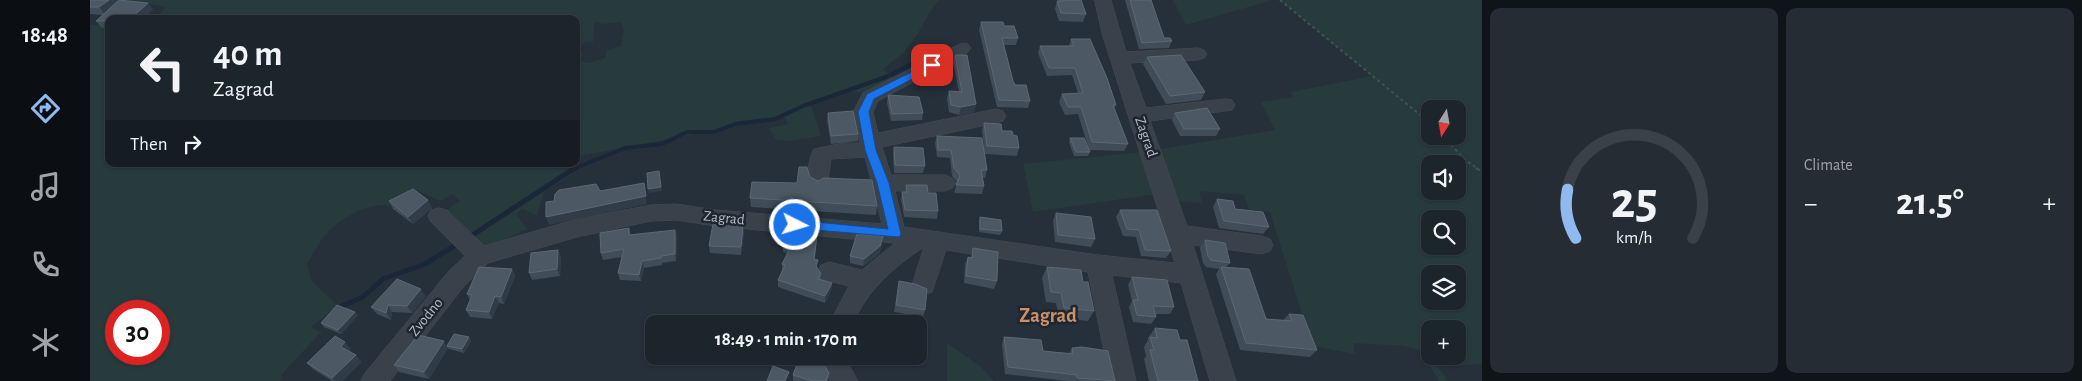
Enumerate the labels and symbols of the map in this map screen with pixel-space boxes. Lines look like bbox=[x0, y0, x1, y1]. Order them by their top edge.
pin bbox=[911, 44, 953, 86]
north arrow bbox=[1421, 100, 1466, 145]
street label: Zagrad bbox=[1132, 115, 1160, 159]
position arrow bbox=[768, 198, 820, 250]
street label: Zagrad bbox=[703, 208, 746, 228]
street label: Zvodno bbox=[406, 295, 446, 339]
speed limit sign: 30 bbox=[105, 300, 170, 365]
district label: Zagrad bbox=[1019, 306, 1077, 326]

